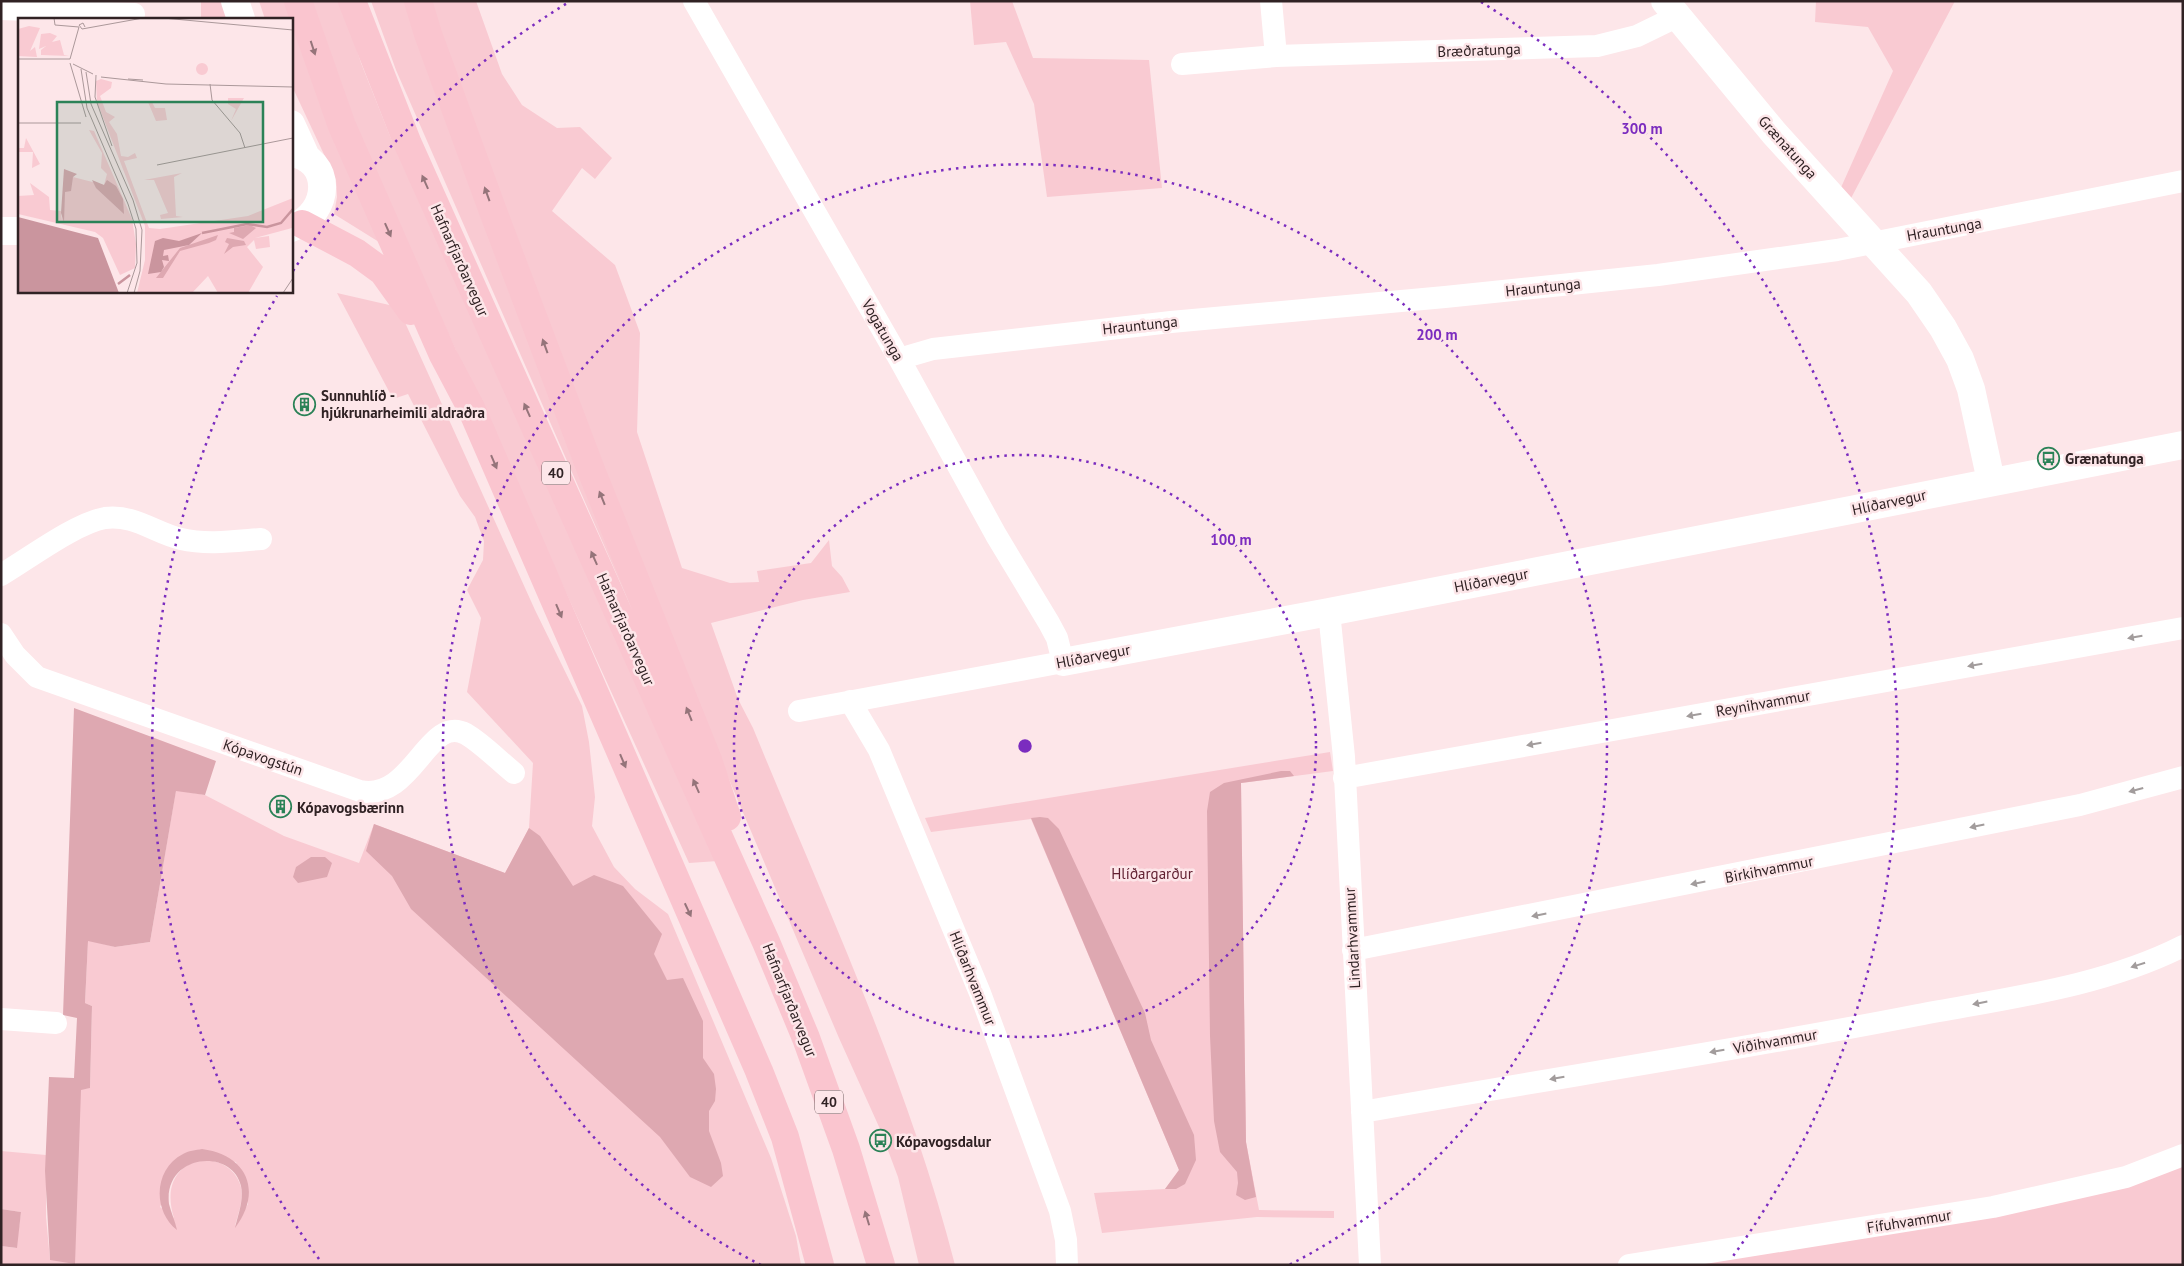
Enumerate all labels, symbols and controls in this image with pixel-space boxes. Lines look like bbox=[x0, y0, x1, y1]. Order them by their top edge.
inset map bbox=[18, 18, 292, 292]
street label: Bræðratunga bbox=[1437, 39, 1521, 61]
one-way arrow bbox=[310, 40, 317, 55]
street label: Grænatunga bbox=[1755, 111, 1821, 183]
text: 300 m bbox=[1621, 119, 1663, 138]
one-way arrow bbox=[420, 175, 428, 189]
one-way arrow bbox=[483, 186, 491, 201]
street label: Hafnarfjarðarvegur bbox=[427, 201, 493, 319]
street label: Hrauntunga bbox=[1905, 213, 1983, 245]
one-way arrow bbox=[384, 223, 392, 237]
street label: Hrauntunga bbox=[1504, 274, 1582, 300]
street label: Vogatunga bbox=[857, 295, 908, 364]
street label: Hrauntunga bbox=[1101, 312, 1179, 338]
text: 200 m bbox=[1416, 325, 1458, 344]
one-way arrow bbox=[541, 338, 549, 353]
place label: Sunnuhlíð - hjúkrunarheimili aldraðra bbox=[321, 386, 485, 422]
building icon: Sunnuhlíð - hjúkrunarheimili aldraðra bbox=[293, 392, 317, 416]
one-way arrow bbox=[523, 403, 531, 417]
bus stop icon: Grænatunga bbox=[2037, 446, 2061, 470]
place label: Grænatunga bbox=[2065, 449, 2144, 468]
one-way arrow bbox=[491, 455, 499, 469]
road number: 40 bbox=[542, 462, 570, 484]
street label: Hlíðarvegur bbox=[1850, 485, 1928, 519]
one-way arrow bbox=[598, 491, 606, 505]
text: 100 m bbox=[1210, 530, 1252, 549]
one-way arrow bbox=[589, 551, 597, 565]
street label: Hlíðarvegur bbox=[1452, 563, 1530, 597]
street label: Hafnarfjarðarvegur bbox=[593, 570, 659, 688]
one-way arrow bbox=[555, 604, 563, 618]
one-way arrow bbox=[2126, 633, 2142, 641]
street label: Hlíðarvegur bbox=[1054, 639, 1132, 673]
one-way arrow bbox=[1966, 662, 1982, 670]
street label: Reynihvammur bbox=[1715, 685, 1811, 721]
one-way arrow bbox=[685, 706, 693, 721]
one-way arrow bbox=[1686, 712, 1702, 720]
street label: Kópavogstún bbox=[221, 735, 305, 779]
centre of rings bbox=[1016, 737, 1034, 755]
one-way arrow bbox=[1526, 740, 1542, 748]
one-way arrow bbox=[619, 753, 627, 768]
one-way arrow bbox=[692, 779, 700, 793]
one-way arrow bbox=[2128, 786, 2143, 794]
building icon: Kópavogsbærinn bbox=[269, 795, 293, 819]
place label: Kópavogsbærinn bbox=[297, 798, 404, 817]
one-way arrow bbox=[1969, 823, 1985, 831]
street label: Birkihvammur bbox=[1723, 851, 1815, 887]
park label: Hlíðargarður bbox=[1111, 864, 1193, 883]
one-way arrow bbox=[1690, 879, 1706, 887]
street label: Lindarhvammur bbox=[1340, 887, 1364, 989]
one-way arrow bbox=[684, 903, 692, 917]
one-way arrow bbox=[1530, 911, 1546, 919]
street label: Hlíðarhvammur bbox=[945, 928, 1001, 1028]
street label: Hafnarfjarðarvegur bbox=[759, 940, 821, 1060]
one-way arrow bbox=[2130, 961, 2145, 969]
one-way arrow bbox=[1973, 999, 1988, 1007]
street label: Víðihvammur bbox=[1731, 1024, 1818, 1058]
one-way arrow bbox=[1709, 1047, 1725, 1055]
one-way arrow bbox=[1549, 1075, 1565, 1083]
road number: 40 bbox=[815, 1090, 843, 1114]
bus stop icon: Kópavogsdalur bbox=[868, 1129, 892, 1153]
place label: Kópavogsdalur bbox=[896, 1132, 992, 1151]
street label: Fífuhvammur bbox=[1865, 1205, 1953, 1237]
one-way arrow bbox=[863, 1210, 871, 1225]

